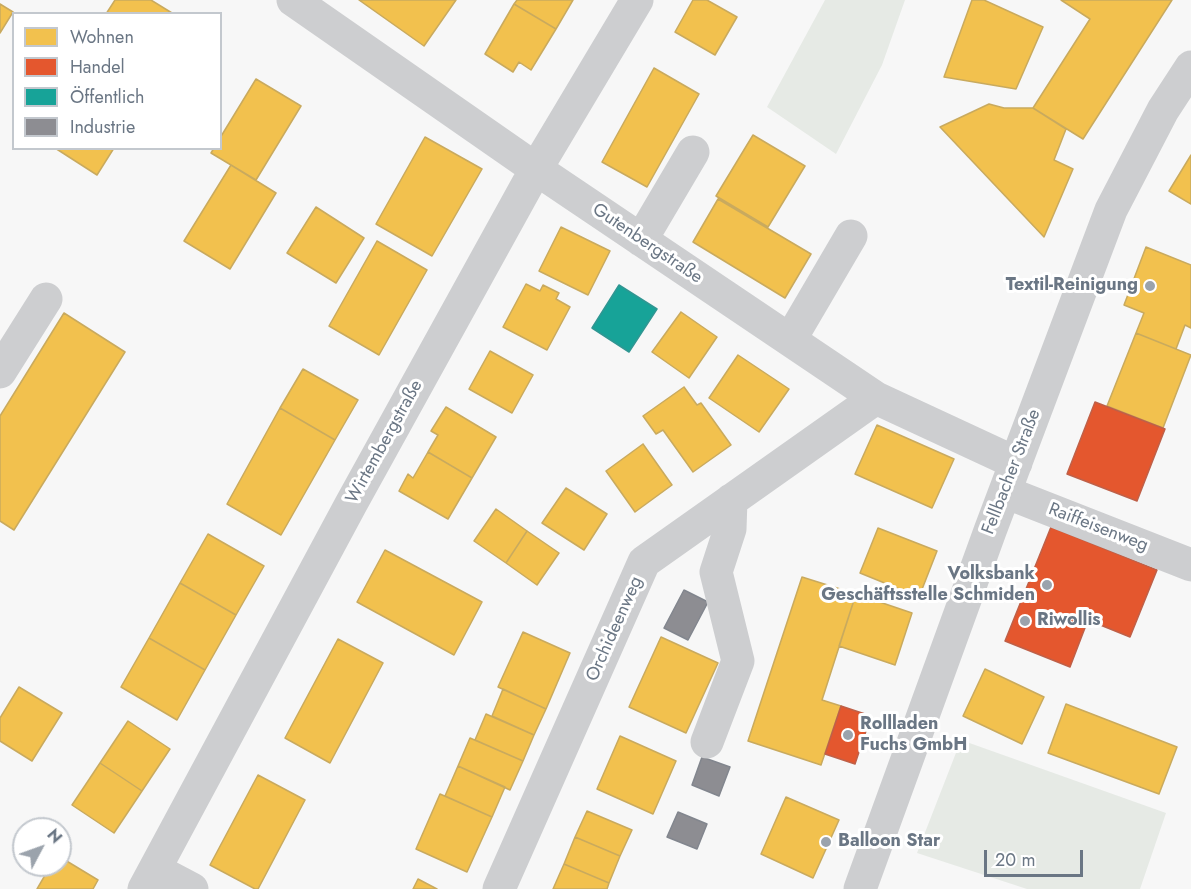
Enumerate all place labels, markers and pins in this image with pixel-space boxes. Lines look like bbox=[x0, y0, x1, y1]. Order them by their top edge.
place label: Textil-Reinigung bbox=[1006, 275, 1138, 297]
marker: Textil-Reinigung bbox=[1143, 279, 1157, 293]
place label: Volksbank Geschäftsstelle Schmiden bbox=[821, 564, 1035, 606]
marker: Volksbank Geschäftsstelle Schmiden bbox=[1040, 578, 1054, 592]
place label: Riwollis bbox=[1037, 610, 1101, 632]
marker: Riwollis bbox=[1018, 614, 1032, 628]
place label: Rollladen Fuchs GmbH bbox=[860, 714, 967, 756]
marker: Rollladen Fuchs GmbH bbox=[841, 728, 855, 742]
place label: Balloon Star bbox=[838, 831, 940, 853]
marker: Balloon Star bbox=[819, 835, 833, 849]

